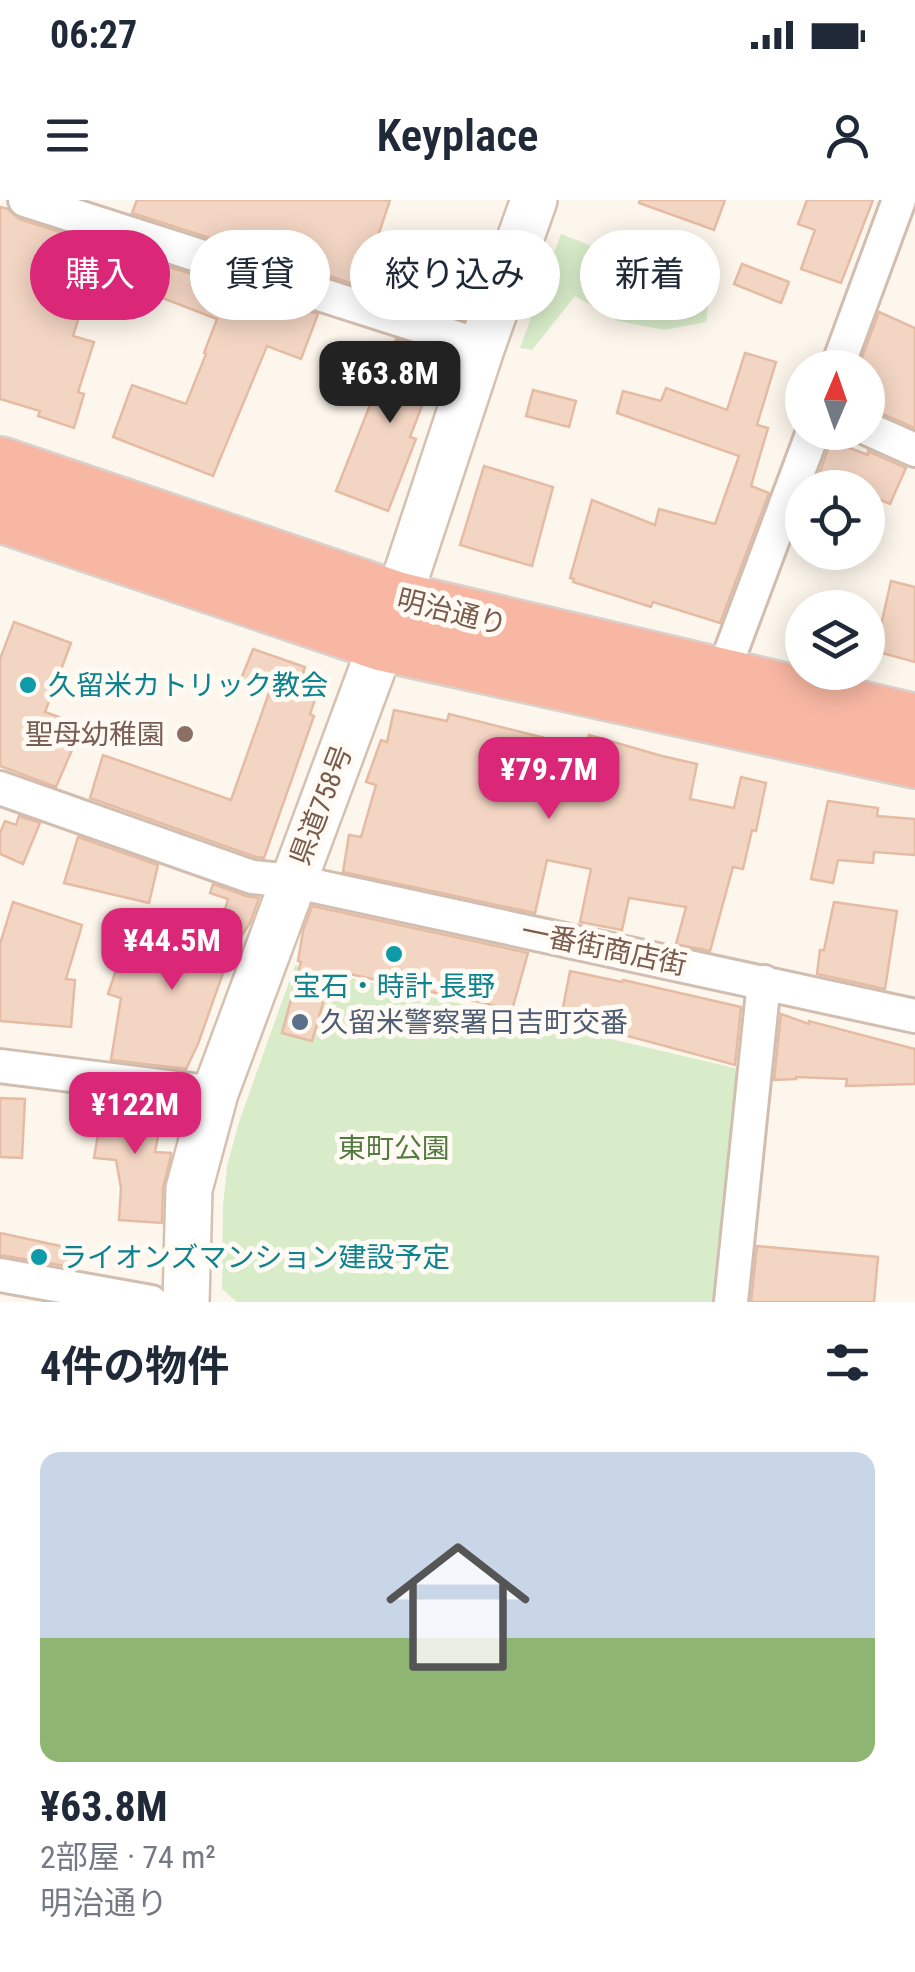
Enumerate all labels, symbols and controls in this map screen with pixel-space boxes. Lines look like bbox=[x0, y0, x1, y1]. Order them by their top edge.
text: 06:27 bbox=[50, 13, 137, 57]
icon: menu bbox=[40, 108, 95, 163]
icon: person bbox=[820, 108, 875, 163]
text: Keyplace bbox=[377, 109, 538, 162]
chip: 購入 bbox=[30, 230, 170, 320]
chip: 賃貸 bbox=[190, 230, 330, 320]
chip: 絞り込み bbox=[350, 230, 560, 320]
chip: 新着 bbox=[580, 230, 720, 320]
pin: ¥63.8M bbox=[309, 341, 471, 426]
north arrow bbox=[785, 350, 885, 450]
map controls bbox=[785, 350, 885, 690]
text: ¥63.8M bbox=[341, 354, 439, 392]
button: locate bbox=[785, 470, 885, 570]
street label: 明治通り bbox=[394, 582, 510, 642]
button: layers bbox=[785, 590, 885, 690]
place label: 久留米カトリック教会 bbox=[48, 669, 328, 702]
marker: 久留米カトリック教会 bbox=[17, 674, 39, 696]
place label: 聖母幼稚園 bbox=[25, 718, 165, 751]
marker: 聖母幼稚園 bbox=[174, 723, 196, 745]
pin: ¥79.7M bbox=[468, 737, 630, 822]
street label: 県道758号 bbox=[283, 741, 359, 869]
text: ¥79.7M bbox=[500, 750, 598, 788]
pin: ¥44.5M bbox=[91, 908, 253, 993]
street label: 一番街商店街 bbox=[518, 914, 690, 982]
text: ¥44.5M bbox=[123, 921, 221, 959]
marker: 宝石・時計 長野 bbox=[383, 943, 405, 965]
place label: 宝石・時計 長野 bbox=[293, 970, 495, 1003]
place label: 久留米警察署日吉町交番 bbox=[320, 1006, 628, 1039]
marker: 久留米警察署日吉町交番 bbox=[289, 1011, 311, 1033]
pin: ¥122M bbox=[65, 1072, 205, 1157]
text: ¥122M bbox=[91, 1085, 179, 1123]
park label: 東町公園 bbox=[338, 1132, 450, 1165]
place label: ライオンズマンション建設予定 bbox=[59, 1241, 450, 1274]
marker: ライオンズマンション建設予定 bbox=[28, 1246, 50, 1268]
icon: filters bbox=[820, 1335, 875, 1390]
text: 4件の物件 bbox=[40, 1342, 229, 1391]
icon: home bbox=[368, 1517, 548, 1697]
text: ¥63.8M bbox=[40, 1782, 168, 1831]
text: 2部屋 · 74 m² bbox=[40, 1838, 216, 1876]
text: 明治通り bbox=[40, 1884, 168, 1922]

